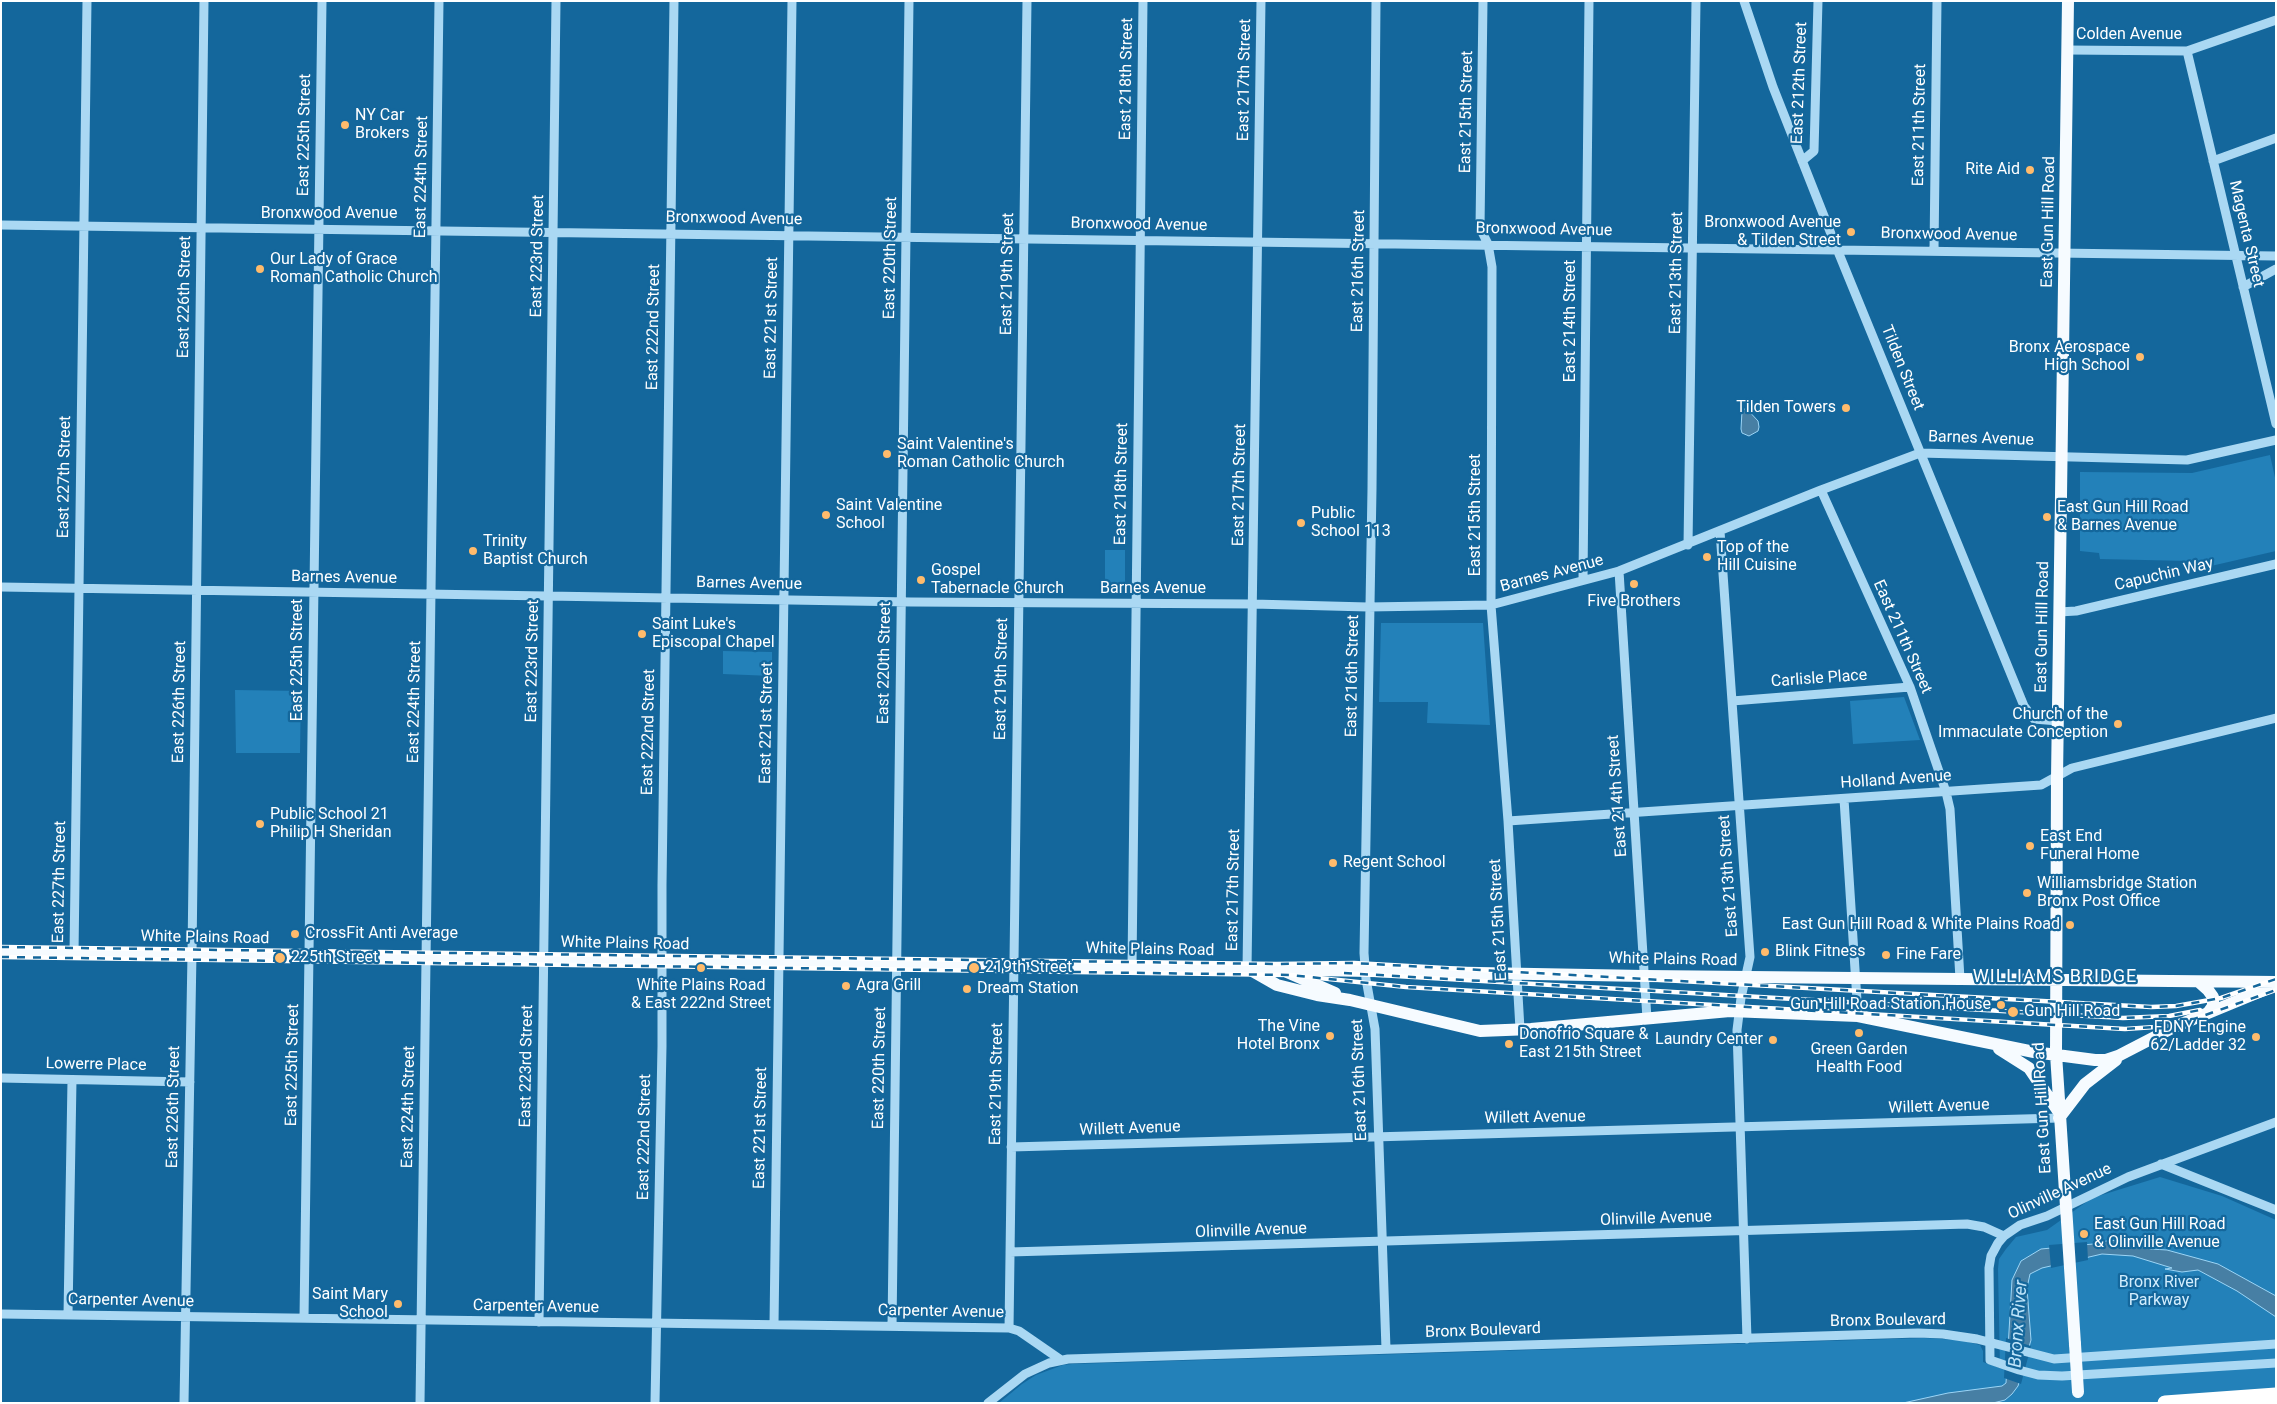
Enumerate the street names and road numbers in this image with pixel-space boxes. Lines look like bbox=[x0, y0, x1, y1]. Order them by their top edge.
street label: East 218th Street bbox=[1116, 18, 1138, 140]
street label: East 217th Street bbox=[1234, 19, 1256, 141]
street label: East 212th Street bbox=[1788, 21, 1812, 145]
street label: Colden Avenue bbox=[2076, 25, 2182, 45]
street label: East 215th Street bbox=[1456, 51, 1478, 173]
street label: East 211th Street bbox=[1909, 64, 1931, 186]
street label: East 225th Street bbox=[294, 74, 316, 196]
street label: East 224th Street bbox=[411, 116, 433, 238]
street label: East Gun Hill Road bbox=[2038, 156, 2060, 288]
street label: Magenta Street bbox=[2224, 179, 2268, 289]
street label: East 223rd Street bbox=[527, 194, 549, 318]
street label: East 220th Street bbox=[880, 197, 902, 319]
street label: Bronxwood Avenue bbox=[261, 204, 397, 224]
street label: Bronxwood Avenue bbox=[665, 208, 803, 230]
street label: East 216th Street bbox=[1348, 210, 1370, 332]
street label: East 213th Street bbox=[1666, 212, 1688, 334]
street label: East 219th Street bbox=[997, 213, 1019, 335]
street label: Bronxwood Avenue bbox=[1070, 214, 1208, 236]
street label: Bronxwood Avenue bbox=[1475, 219, 1613, 241]
street label: Bronxwood Avenue bbox=[1880, 224, 2018, 246]
street label: East 226th Street bbox=[174, 236, 196, 358]
street label: East 221st Street bbox=[761, 257, 783, 379]
street label: East 214th Street bbox=[1561, 260, 1581, 382]
street label: East 222nd Street bbox=[643, 264, 665, 390]
street label: Tilden Street bbox=[1876, 323, 1928, 413]
street label: East 227th Street bbox=[54, 416, 76, 538]
street label: East 218th Street bbox=[1111, 423, 1133, 545]
street label: East 217th Street bbox=[1229, 424, 1251, 546]
street label: Barnes Avenue bbox=[1928, 428, 2034, 450]
street label: East 215th Street bbox=[1466, 454, 1486, 576]
street label: Barnes Avenue bbox=[1498, 551, 1606, 597]
street label: Capuchin Way bbox=[2113, 554, 2215, 596]
street label: East Gun Hill Road bbox=[2032, 561, 2054, 693]
street label: Barnes Avenue bbox=[291, 567, 397, 589]
street label: Barnes Avenue bbox=[696, 573, 802, 595]
street label: East 211th Street bbox=[1868, 577, 1936, 697]
street label: Barnes Avenue bbox=[1100, 579, 1206, 599]
street label: East 225th Street bbox=[288, 599, 308, 721]
street label: East 223rd Street bbox=[522, 599, 544, 723]
street label: East 220th Street bbox=[874, 602, 896, 724]
street label: East 216th Street bbox=[1342, 615, 1364, 737]
street label: East 219th Street bbox=[991, 618, 1013, 740]
street label: East 226th Street bbox=[169, 641, 191, 763]
street label: East 224th Street bbox=[404, 641, 426, 763]
street label: East 221st Street bbox=[756, 662, 778, 784]
street label: Carlisle Place bbox=[1770, 666, 1868, 692]
street label: East 222nd Street bbox=[638, 669, 660, 795]
street label: East 214th Street bbox=[1604, 734, 1632, 858]
street label: Holland Avenue bbox=[1840, 767, 1952, 793]
street label: East 213th Street bbox=[1715, 814, 1743, 938]
street label: East 227th Street bbox=[49, 821, 71, 943]
street label: East 217th Street bbox=[1223, 829, 1245, 951]
street label: East 215th Street bbox=[1486, 858, 1512, 982]
street label: White Plains Road bbox=[140, 927, 270, 949]
street label: White Plains Road bbox=[560, 933, 690, 955]
street label: White Plains Road bbox=[1085, 939, 1215, 961]
street label: White Plains Road bbox=[1608, 949, 1738, 971]
street label: East 225th Street bbox=[282, 1004, 304, 1126]
street label: East 223rd Street bbox=[516, 1004, 538, 1128]
street label: East 220th Street bbox=[869, 1007, 891, 1129]
street label: East 216th Street bbox=[1348, 1018, 1372, 1142]
street label: East 219th Street bbox=[986, 1023, 1008, 1145]
street label: East Gun Hill Road bbox=[2030, 1042, 2056, 1174]
street label: East 226th Street bbox=[163, 1046, 185, 1168]
street label: East 224th Street bbox=[398, 1046, 420, 1168]
street label: Lowerre Place bbox=[45, 1055, 147, 1075]
street label: East 221st Street bbox=[750, 1067, 772, 1189]
street label: East 222nd Street bbox=[634, 1074, 656, 1200]
street label: Willett Avenue bbox=[1888, 1096, 1990, 1118]
street label: Willett Avenue bbox=[1484, 1108, 1586, 1128]
street label: Willett Avenue bbox=[1079, 1118, 1181, 1140]
street label: Olinville Avenue bbox=[2005, 1160, 2115, 1224]
street label: Olinville Avenue bbox=[1600, 1207, 1712, 1231]
street label: Olinville Avenue bbox=[1195, 1219, 1307, 1243]
street label: Carpenter Avenue bbox=[68, 1290, 194, 1312]
street label: Carpenter Avenue bbox=[473, 1296, 599, 1318]
street label: Carpenter Avenue bbox=[878, 1301, 1004, 1323]
street label: Bronx Boulevard bbox=[1830, 1310, 1946, 1332]
street label: Bronx Boulevard bbox=[1425, 1319, 1541, 1343]

